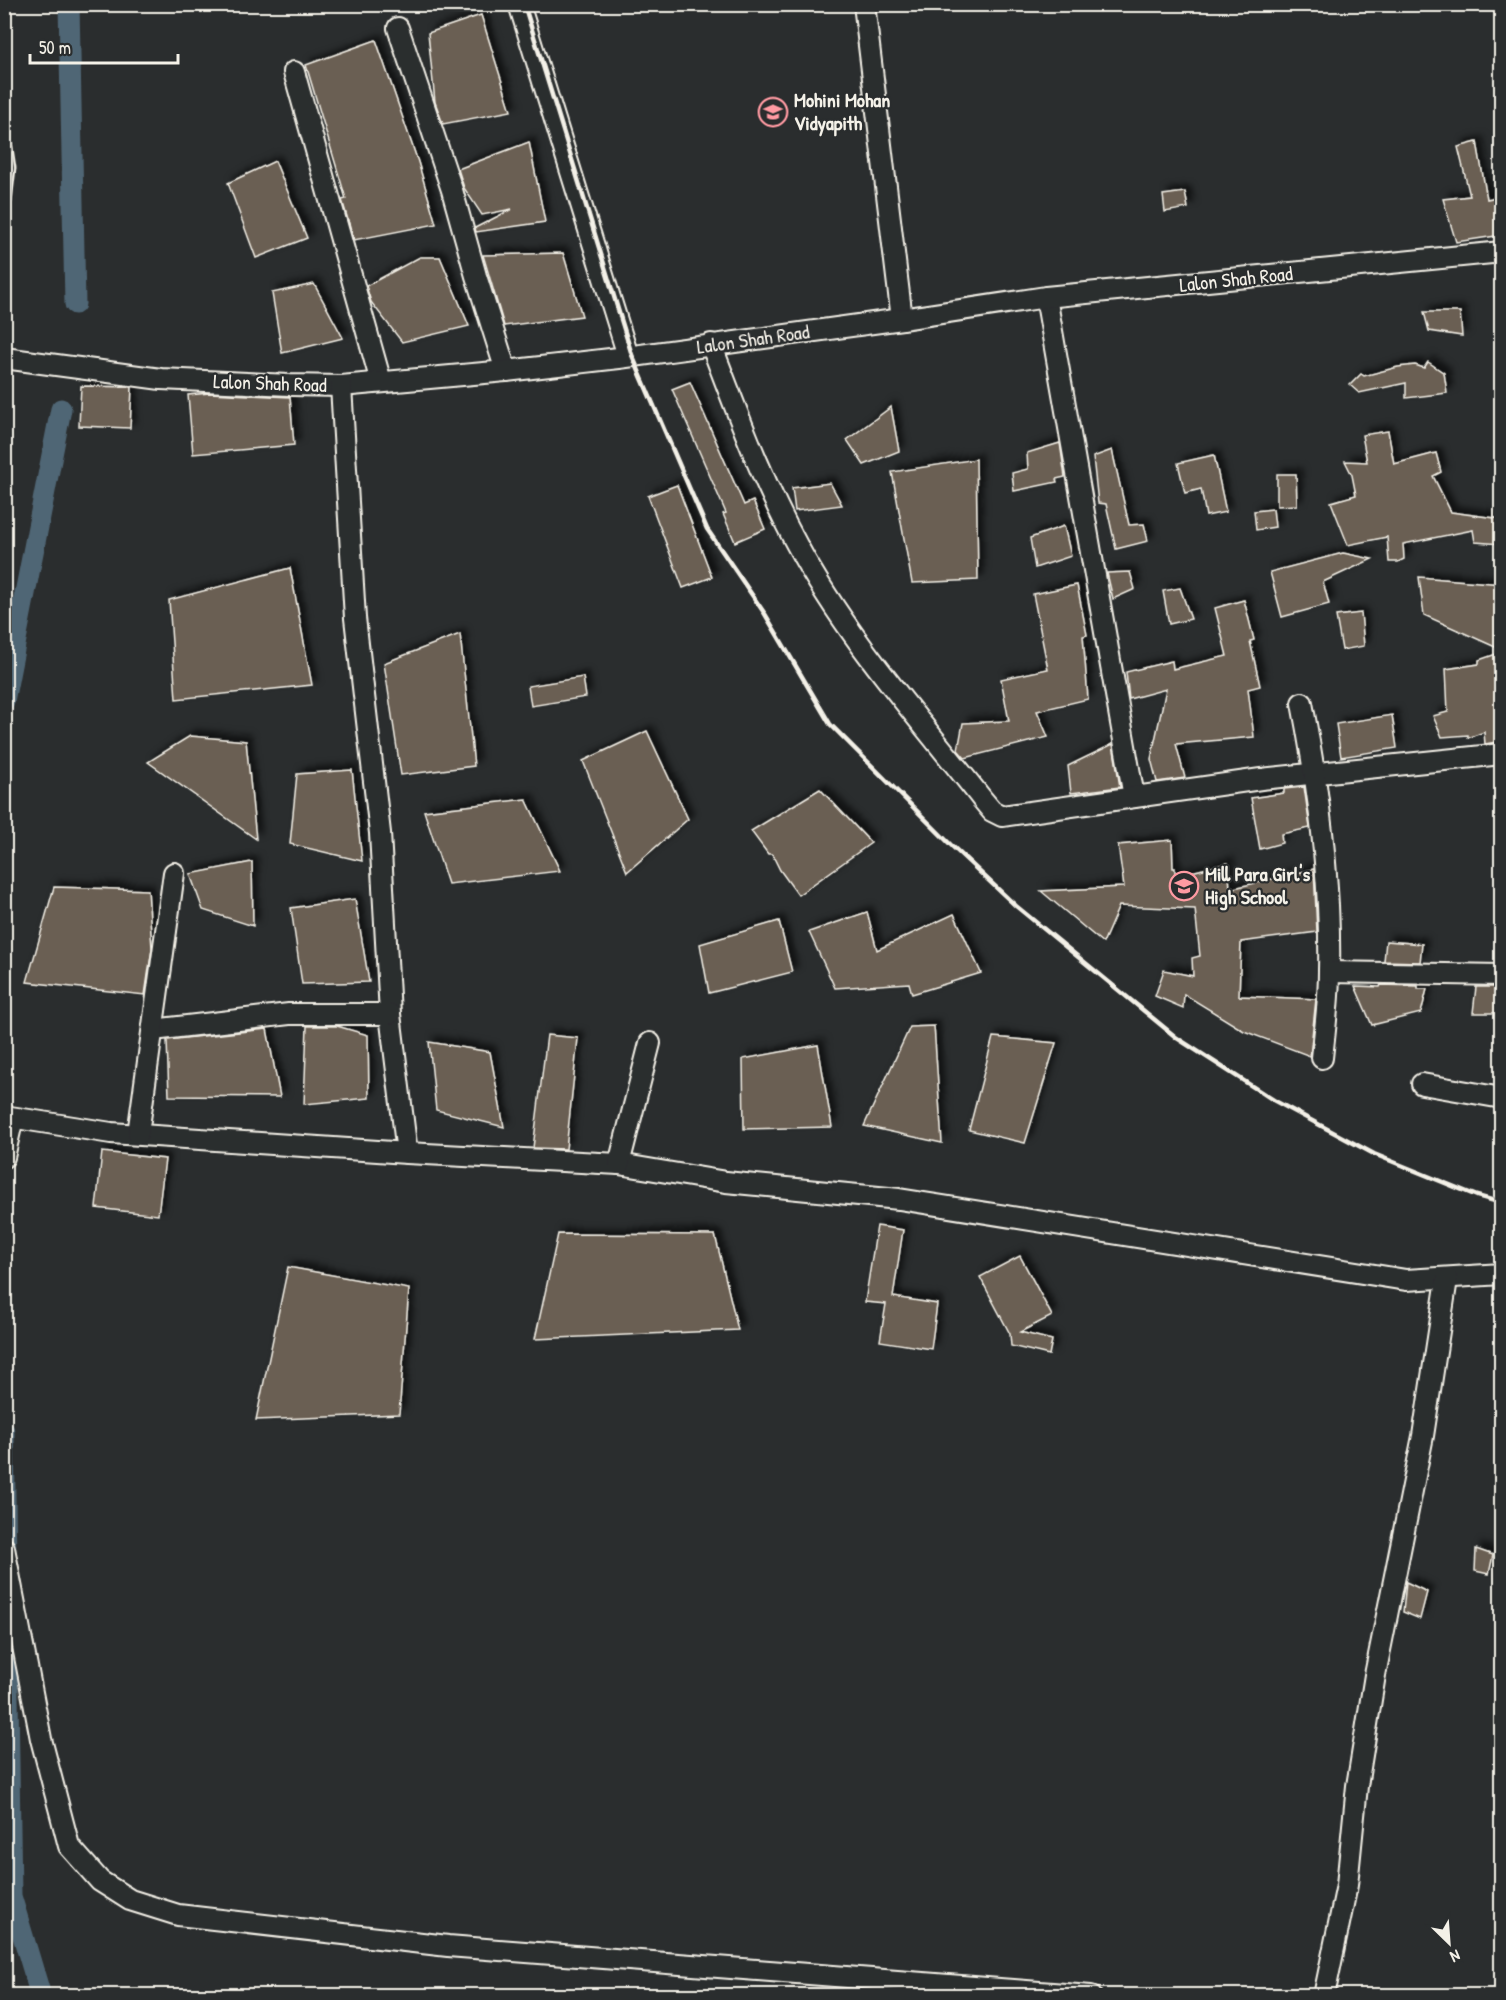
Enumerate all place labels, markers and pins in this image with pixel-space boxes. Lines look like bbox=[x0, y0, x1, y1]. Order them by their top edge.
place label: Mohini Mohan Vidyapith bbox=[794, 86, 890, 137]
school or university icon: Mohini Mohan Vidyapith bbox=[757, 96, 789, 128]
place label: Mill Para Girl's High School bbox=[1205, 860, 1311, 911]
school or university icon: Mill Para Girl's High School bbox=[1168, 870, 1200, 902]

